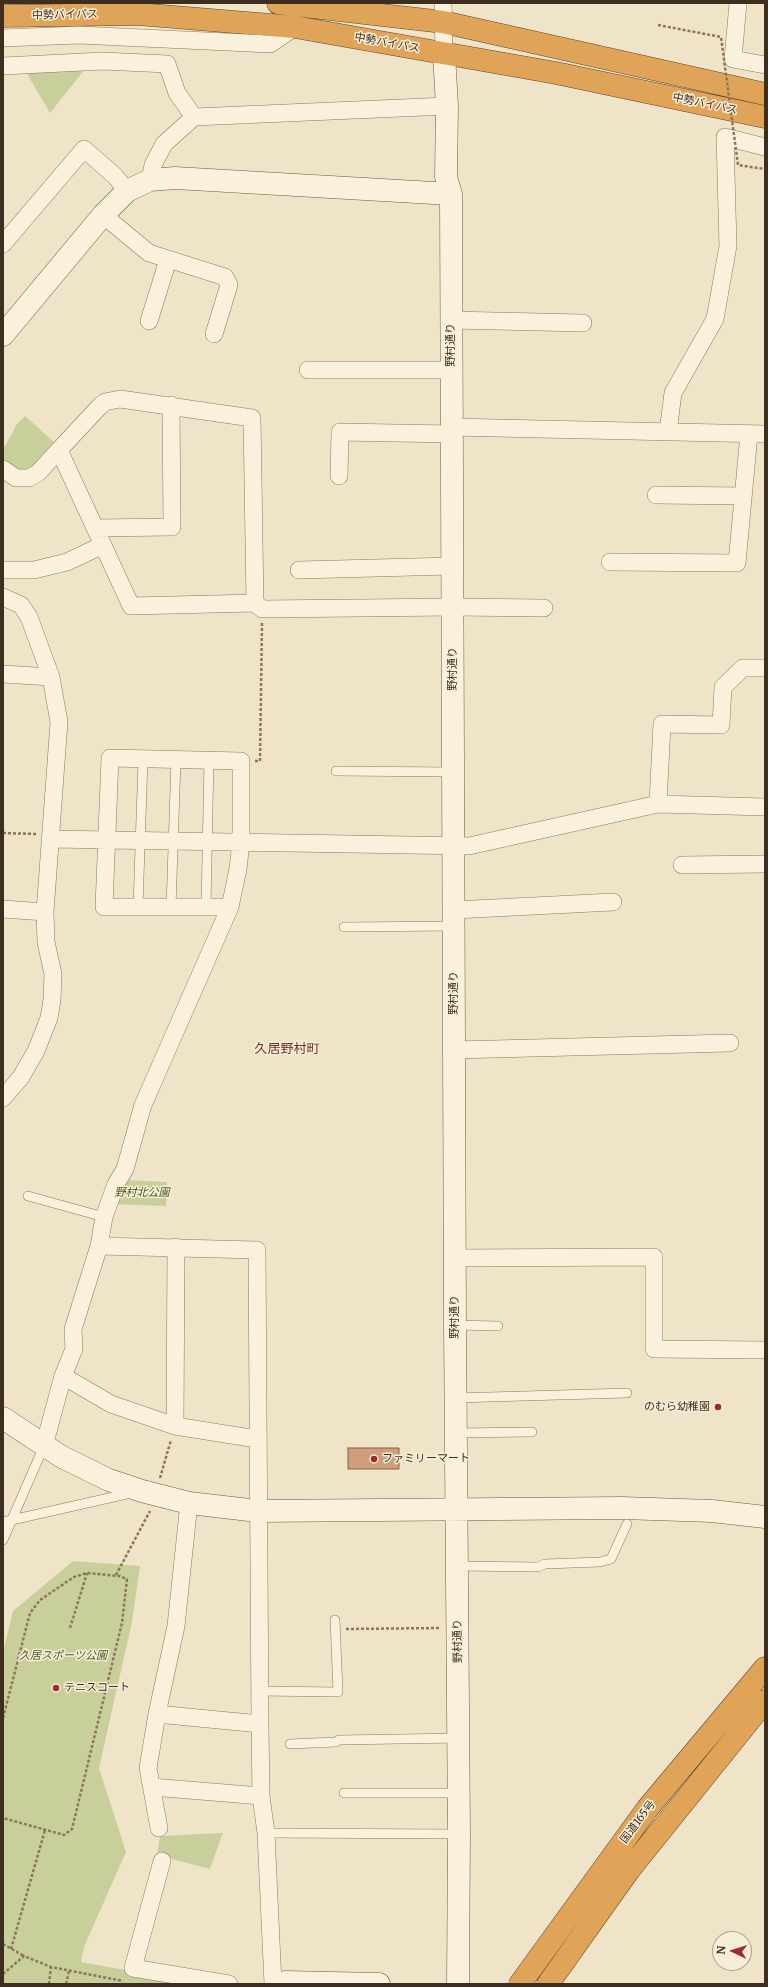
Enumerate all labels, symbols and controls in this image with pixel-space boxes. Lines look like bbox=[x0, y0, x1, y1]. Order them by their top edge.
street label: 中勢バイパス bbox=[32, 8, 98, 22]
street label: 中勢バイパス bbox=[353, 31, 421, 55]
street label: 中勢バイパス bbox=[671, 91, 739, 117]
street label: 野村通り bbox=[444, 323, 458, 367]
street label: 野村通り bbox=[446, 647, 460, 691]
street label: 野村通り bbox=[447, 971, 461, 1015]
district label: 久居野村町 bbox=[255, 1041, 319, 1057]
park label: 野村北公園 bbox=[115, 1186, 169, 1200]
street label: 野村通り bbox=[448, 1295, 462, 1339]
place label: のむら幼稚園 bbox=[644, 1400, 710, 1414]
marker: のむら幼稚園 bbox=[713, 1402, 723, 1412]
place label: ファミリーマート bbox=[382, 1452, 470, 1466]
marker: ファミリーマート bbox=[369, 1454, 379, 1464]
street label: 野村通り bbox=[451, 1619, 465, 1663]
park label: 久居スポーツ公園 bbox=[19, 1649, 107, 1663]
place label: テニスコート bbox=[64, 1681, 130, 1695]
marker: テニスコート bbox=[51, 1683, 61, 1693]
street label: 国道165号 bbox=[618, 1798, 658, 1846]
north arrow bbox=[712, 1931, 752, 1971]
text: N bbox=[714, 1945, 728, 1955]

